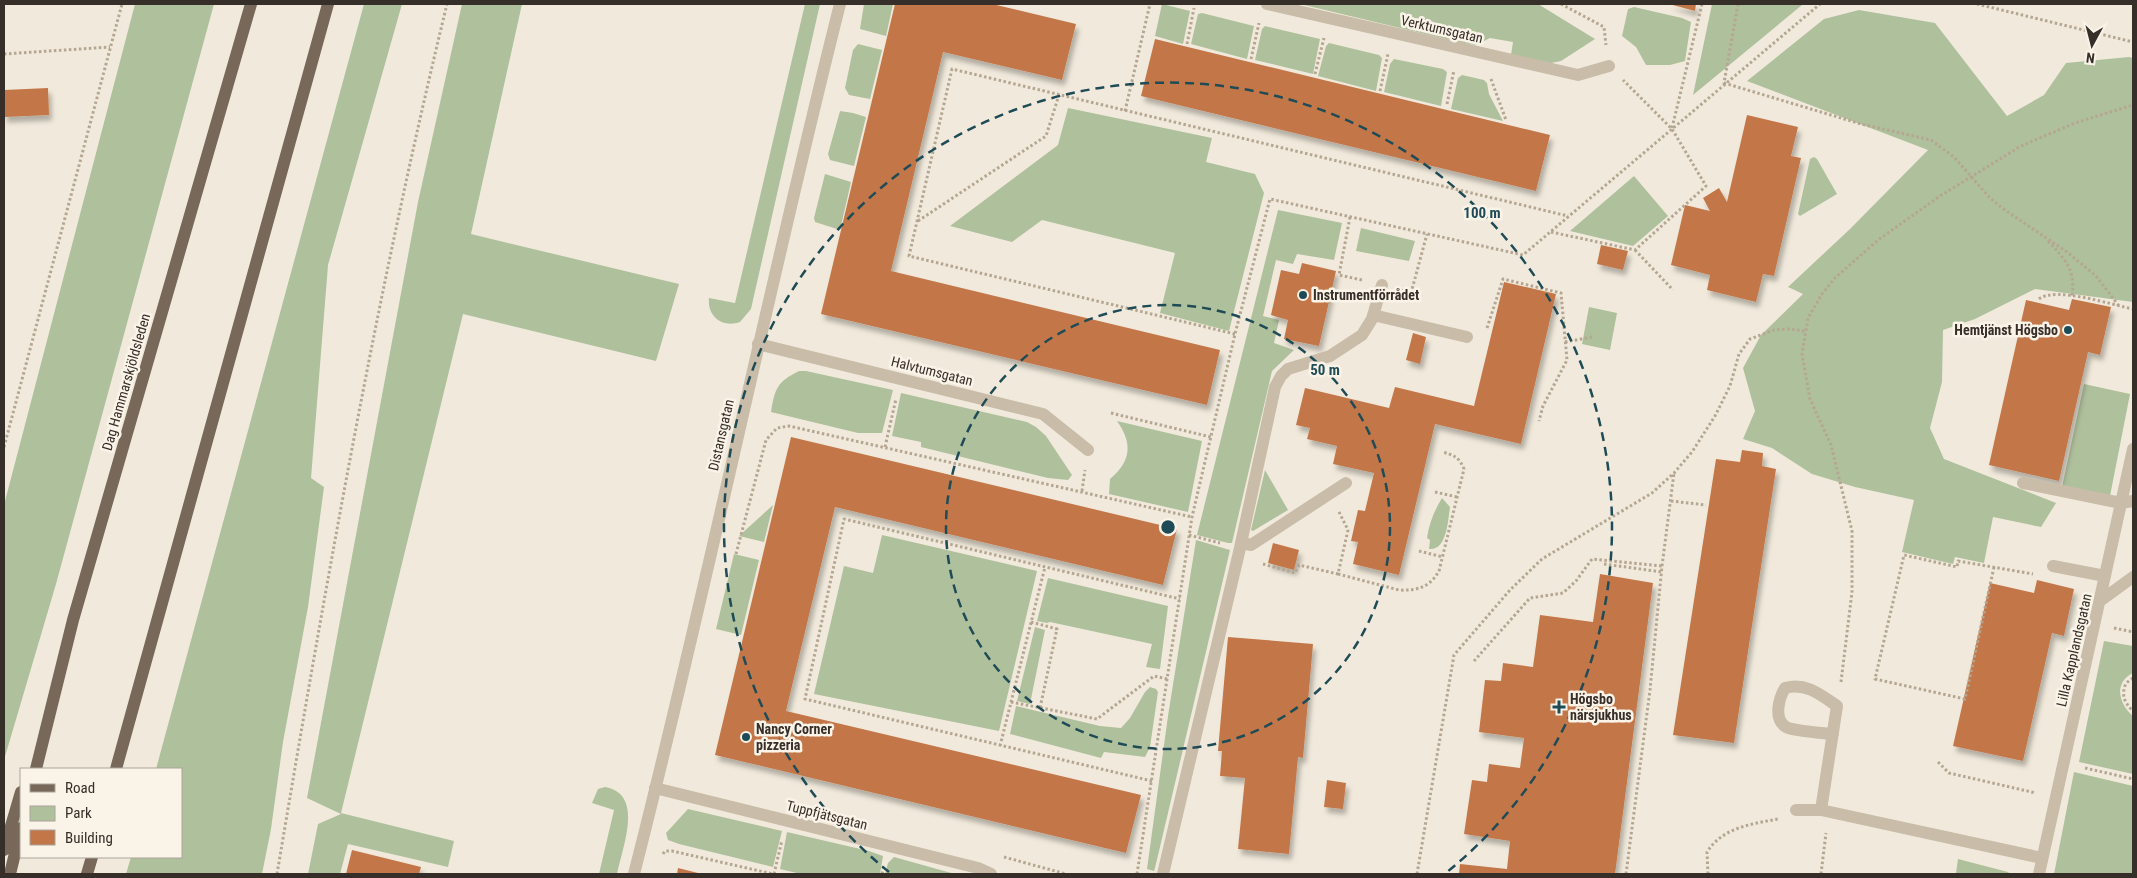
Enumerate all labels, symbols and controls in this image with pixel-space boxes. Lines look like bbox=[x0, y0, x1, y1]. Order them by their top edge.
street label: Verktumsgatan bbox=[1399, 12, 1485, 46]
north arrow bbox=[2067, 20, 2117, 70]
text: N bbox=[2085, 49, 2096, 66]
text: 100 m bbox=[1463, 204, 1501, 222]
place label: Instrumentförrådet bbox=[1313, 287, 1419, 303]
marker: Instrumentförrådet bbox=[1297, 289, 1309, 301]
street label: Dag Hammarskjöldsleden bbox=[99, 312, 153, 452]
place label: Hemtjänst Högsbo bbox=[1954, 322, 2058, 338]
marker: Hemtjänst Högsbo bbox=[2062, 324, 2074, 336]
street label: Halvtumsgatan bbox=[889, 353, 975, 389]
text: 50 m bbox=[1310, 361, 1340, 379]
street label: Distansgatan bbox=[705, 398, 737, 472]
centre of rings bbox=[1159, 518, 1177, 536]
street label: Lilla Kapplandsgatan bbox=[2053, 592, 2095, 708]
place label: Högsbo närsjukhus bbox=[1570, 691, 1632, 723]
marker: Högsbo närsjukhus bbox=[1552, 700, 1566, 714]
place label: Nancy Corner pizzeria bbox=[756, 721, 832, 753]
marker: Nancy Corner pizzeria bbox=[740, 731, 752, 743]
legend bbox=[20, 768, 182, 858]
text: Road bbox=[65, 779, 95, 797]
street label: Tuppfjätsgatan bbox=[785, 797, 869, 833]
text: Park bbox=[65, 804, 92, 822]
text: Building bbox=[65, 829, 113, 847]

